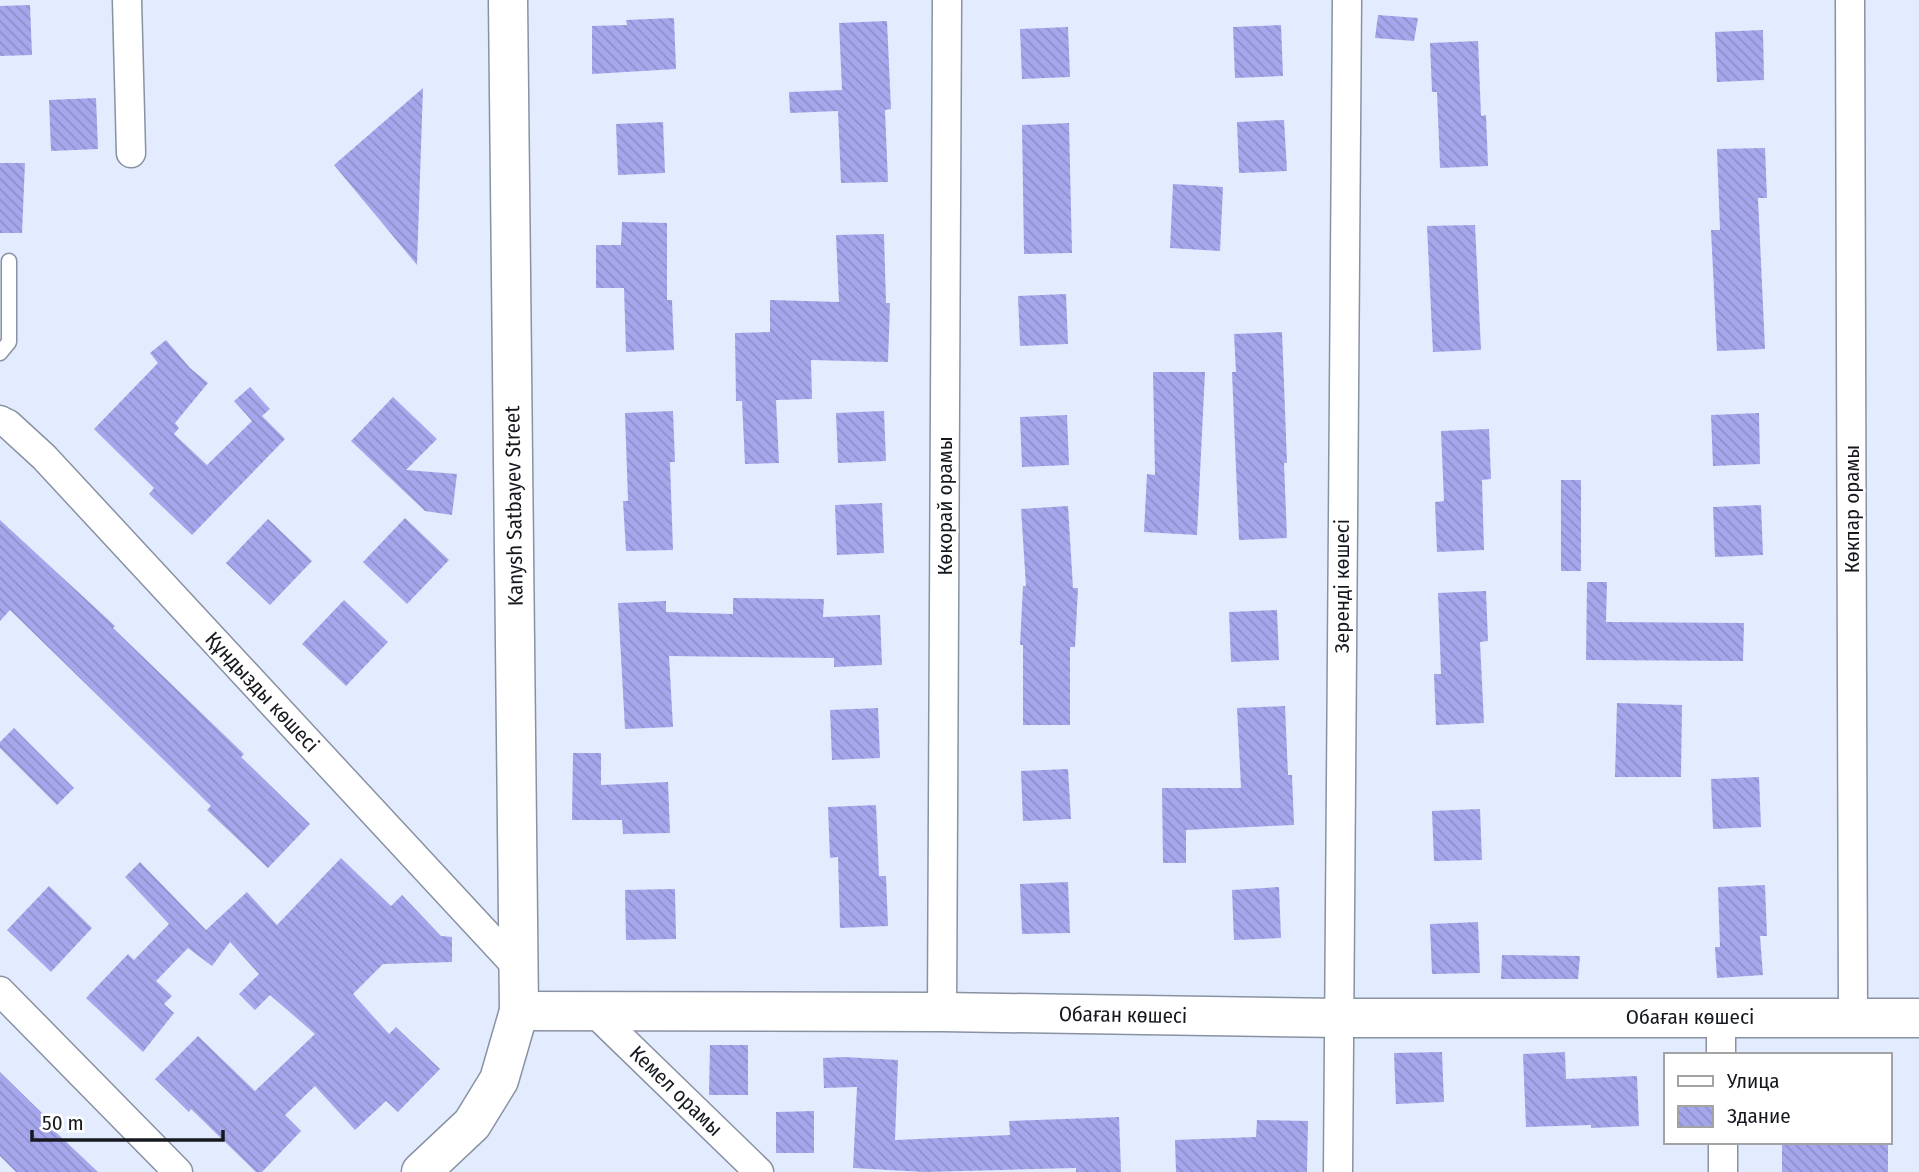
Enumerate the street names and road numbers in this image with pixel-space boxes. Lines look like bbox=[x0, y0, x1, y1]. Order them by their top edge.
street label: Kanysh Satbayev Street bbox=[499, 405, 529, 606]
street label: Көкорай орамы bbox=[932, 436, 958, 576]
street label: Көкпар орамы bbox=[1839, 445, 1865, 573]
street label: Зеренді көшесі bbox=[1329, 519, 1355, 653]
street label: Құндызды көшесі bbox=[200, 626, 324, 758]
street label: Обаған көшесі bbox=[1059, 1001, 1187, 1029]
street label: Обаған көшесі bbox=[1626, 1004, 1754, 1030]
street label: Кемел орамы bbox=[624, 1040, 728, 1142]

